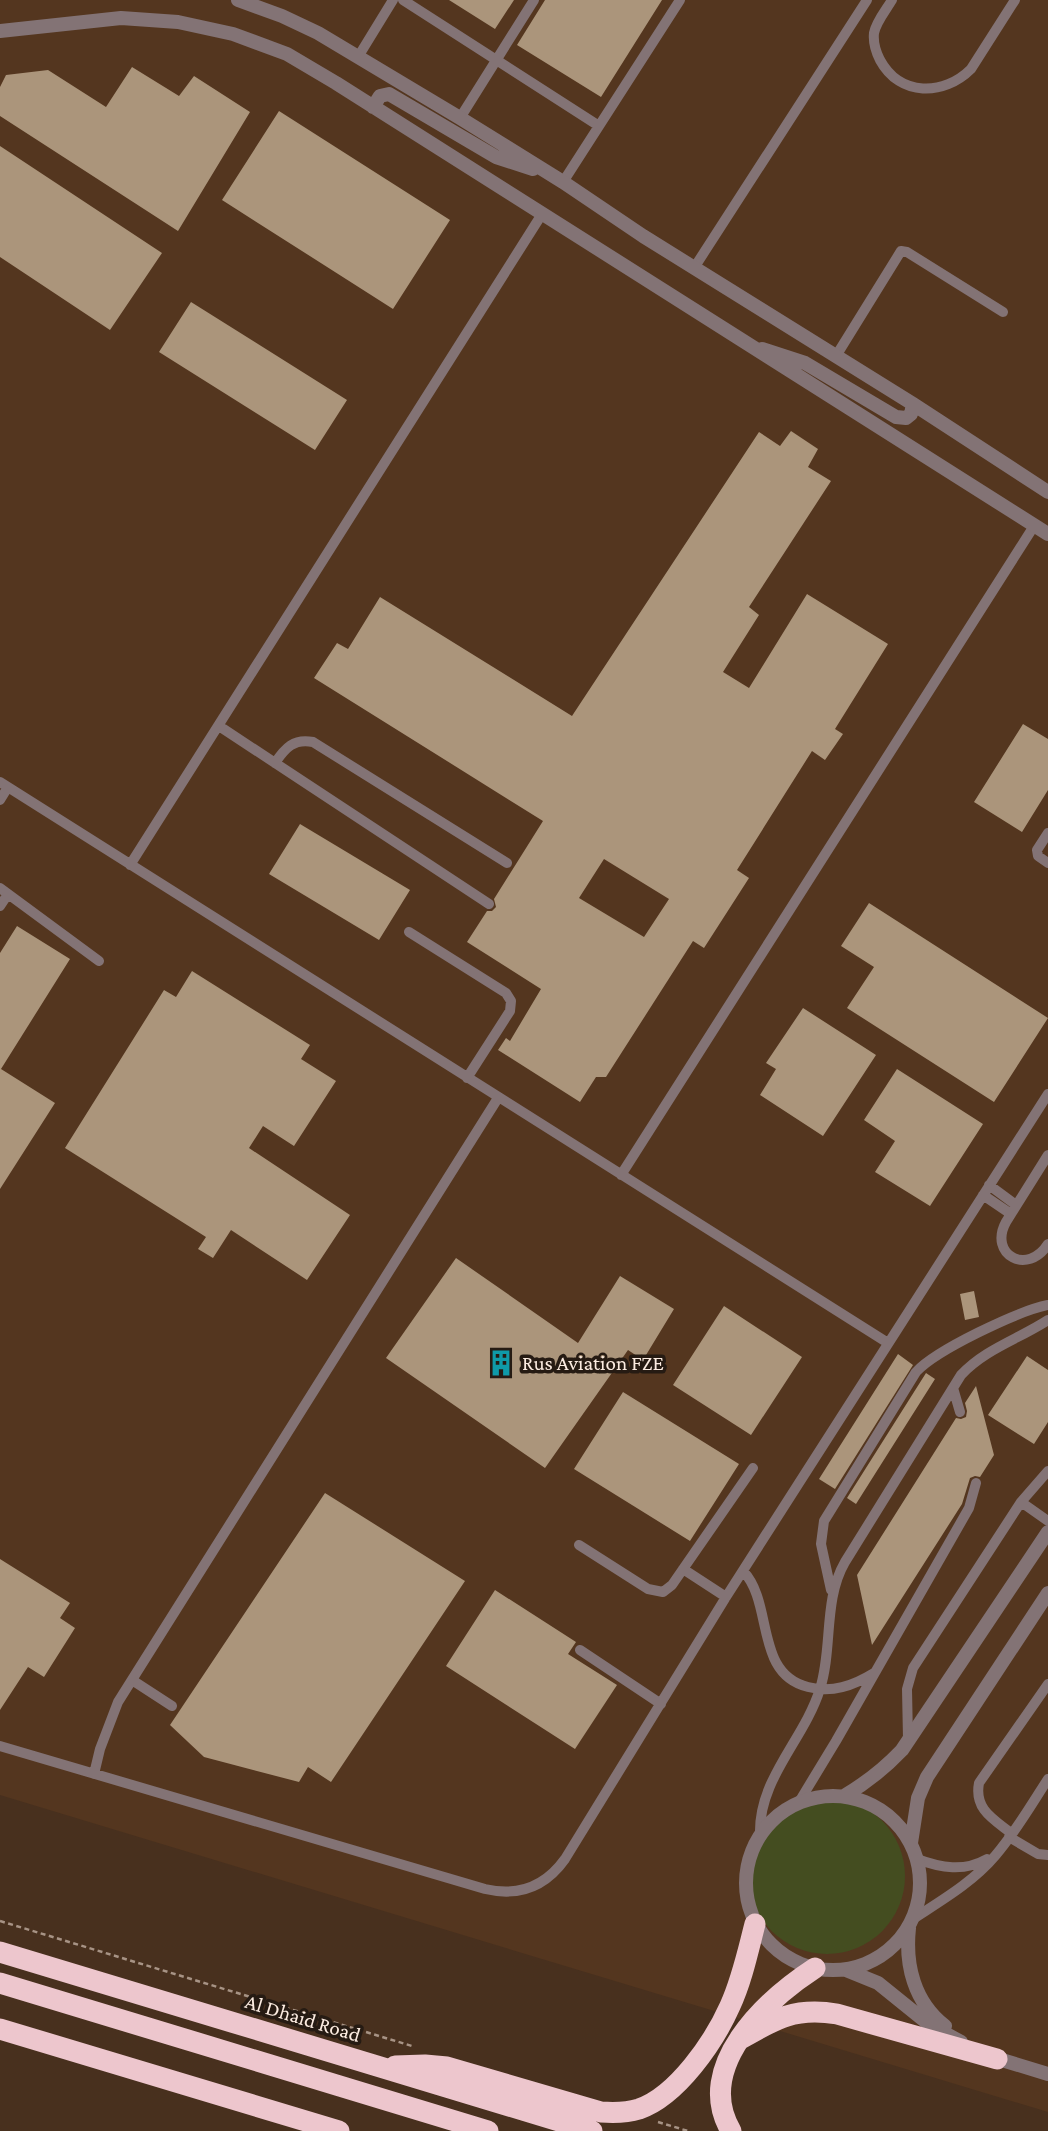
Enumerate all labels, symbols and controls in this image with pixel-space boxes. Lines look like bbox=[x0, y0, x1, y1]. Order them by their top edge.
building icon: Rus Aviation FZE bbox=[486, 1348, 516, 1378]
place label: Rus Aviation FZE bbox=[522, 1351, 664, 1375]
street label: Al Dhaid Road bbox=[242, 1989, 364, 2047]

